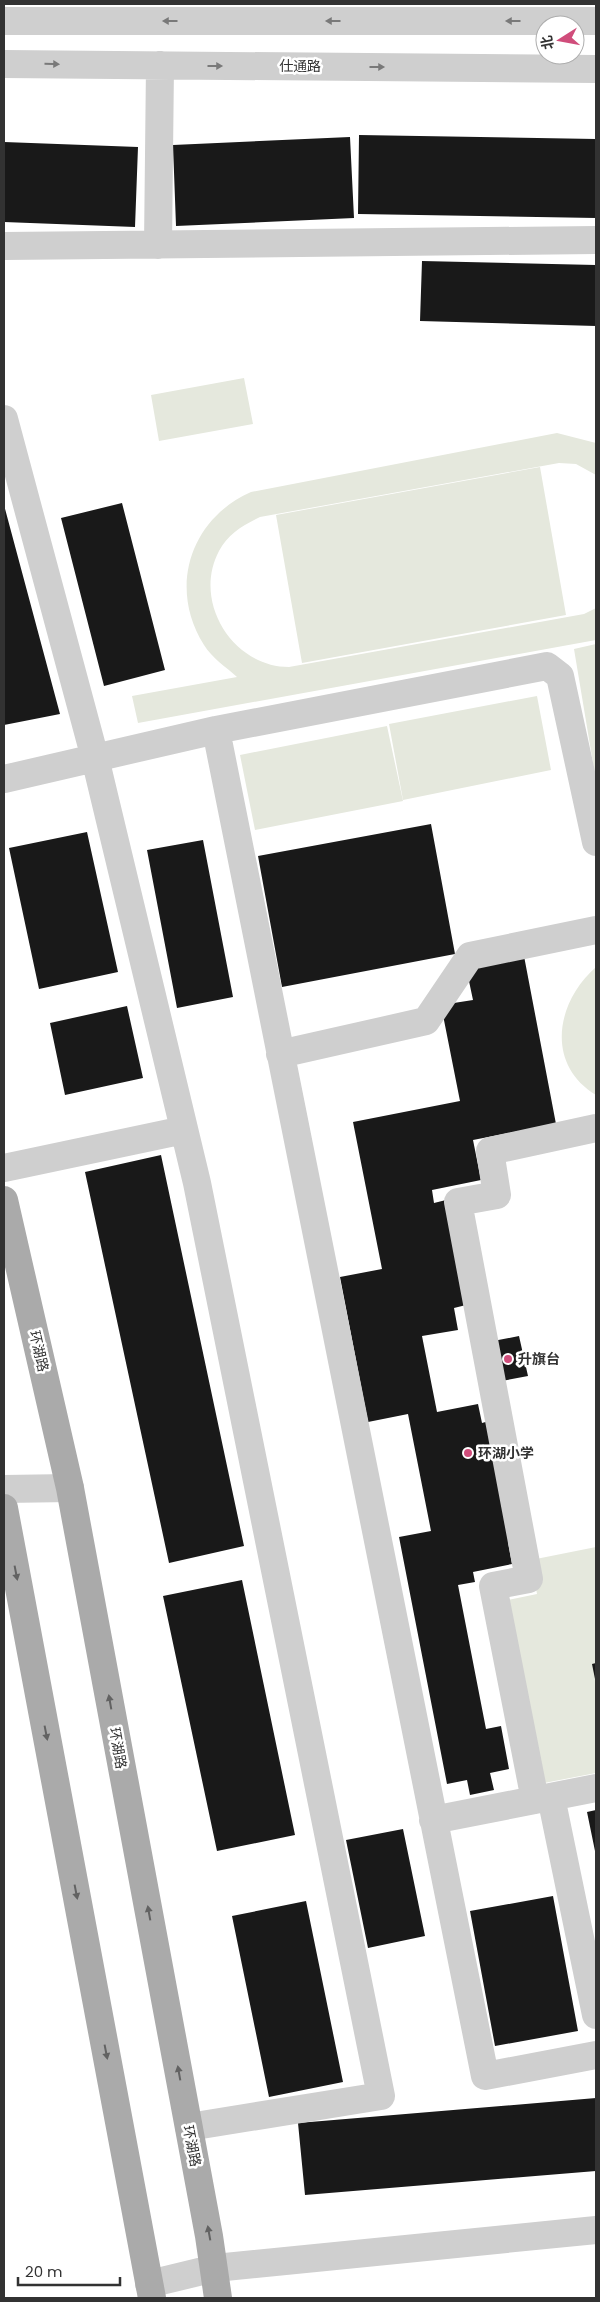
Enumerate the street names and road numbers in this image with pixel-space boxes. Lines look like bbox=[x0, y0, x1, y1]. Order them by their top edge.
street label: 仕通路 bbox=[279, 56, 321, 76]
street label: 环湖路 bbox=[25, 1328, 53, 1374]
street label: 环湖路 bbox=[105, 1726, 131, 1770]
street label: 环湖路 bbox=[178, 2123, 206, 2169]

